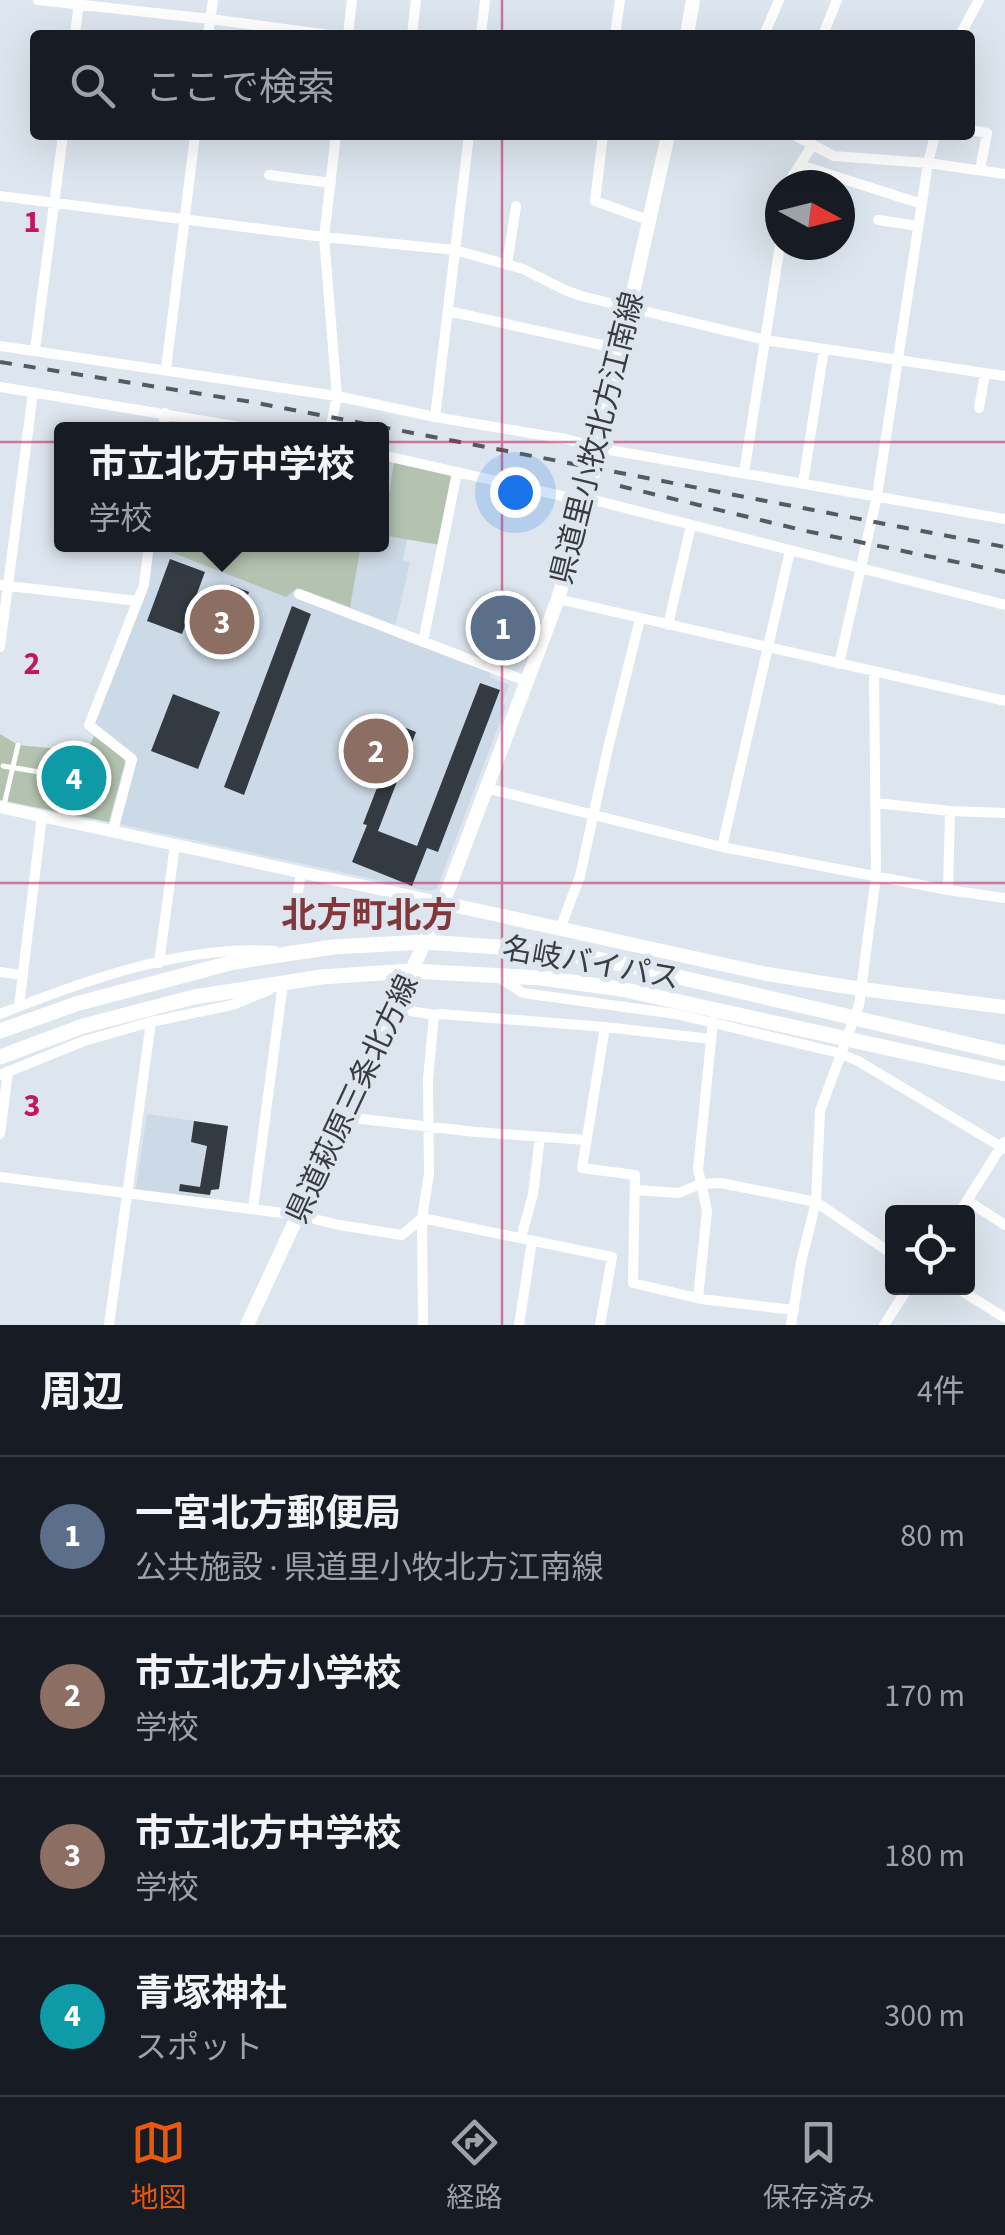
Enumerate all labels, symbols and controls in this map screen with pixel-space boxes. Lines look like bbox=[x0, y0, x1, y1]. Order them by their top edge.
search box bbox=[30, 30, 975, 140]
icon: search bbox=[65, 58, 120, 113]
text: ここで検索 bbox=[145, 61, 335, 115]
north arrow bbox=[765, 170, 855, 260]
text: 1 bbox=[24, 199, 40, 245]
street label: 県道里小牧北方江南線 bbox=[540, 287, 655, 589]
popup bbox=[54, 422, 389, 552]
text: 市立北方中学校 bbox=[88, 438, 355, 492]
your location bbox=[490, 467, 541, 518]
text: 学校 bbox=[88, 496, 153, 542]
pin: 3 bbox=[190, 584, 254, 660]
pin: 1 bbox=[470, 590, 536, 666]
text: 2 bbox=[24, 641, 40, 687]
pin: 2 bbox=[344, 714, 408, 788]
pin: 4 bbox=[42, 740, 106, 816]
district label: 北方町北方 bbox=[281, 891, 457, 941]
street label: 名岐バイパス bbox=[499, 927, 683, 1000]
street label: 県道萩原三条北方線 bbox=[276, 968, 429, 1231]
text: 3 bbox=[24, 1083, 40, 1129]
map controls bbox=[885, 1205, 975, 1295]
button: locate bbox=[885, 1205, 975, 1295]
text: 周辺 bbox=[40, 1363, 124, 1423]
text: 4件 bbox=[917, 1369, 965, 1415]
text: 一宮北方郵便局 bbox=[135, 1487, 401, 1541]
text: 1 bbox=[64, 1513, 81, 1559]
text: 80 m bbox=[900, 1513, 965, 1559]
text: 公共施設 · 県道里小牧北方江南線 bbox=[135, 1545, 604, 1591]
text: 市立北方小学校 bbox=[135, 1647, 401, 1701]
text: 2 bbox=[64, 1673, 81, 1719]
text: 170 m bbox=[884, 1673, 965, 1719]
text: 学校 bbox=[135, 1705, 199, 1751]
text: 市立北方中学校 bbox=[135, 1807, 401, 1861]
text: 3 bbox=[64, 1833, 81, 1879]
text: 180 m bbox=[884, 1833, 965, 1879]
text: 学校 bbox=[135, 1865, 199, 1911]
text: 青塚神社 bbox=[135, 1967, 287, 2021]
text: 4 bbox=[64, 1993, 81, 2039]
text: 300 m bbox=[884, 1993, 965, 2039]
text: スポット bbox=[135, 2025, 263, 2071]
tab: 地図 bbox=[130, 2115, 186, 2218]
tab: 経路 bbox=[446, 2115, 503, 2218]
tab: 保存済み bbox=[763, 2115, 875, 2218]

